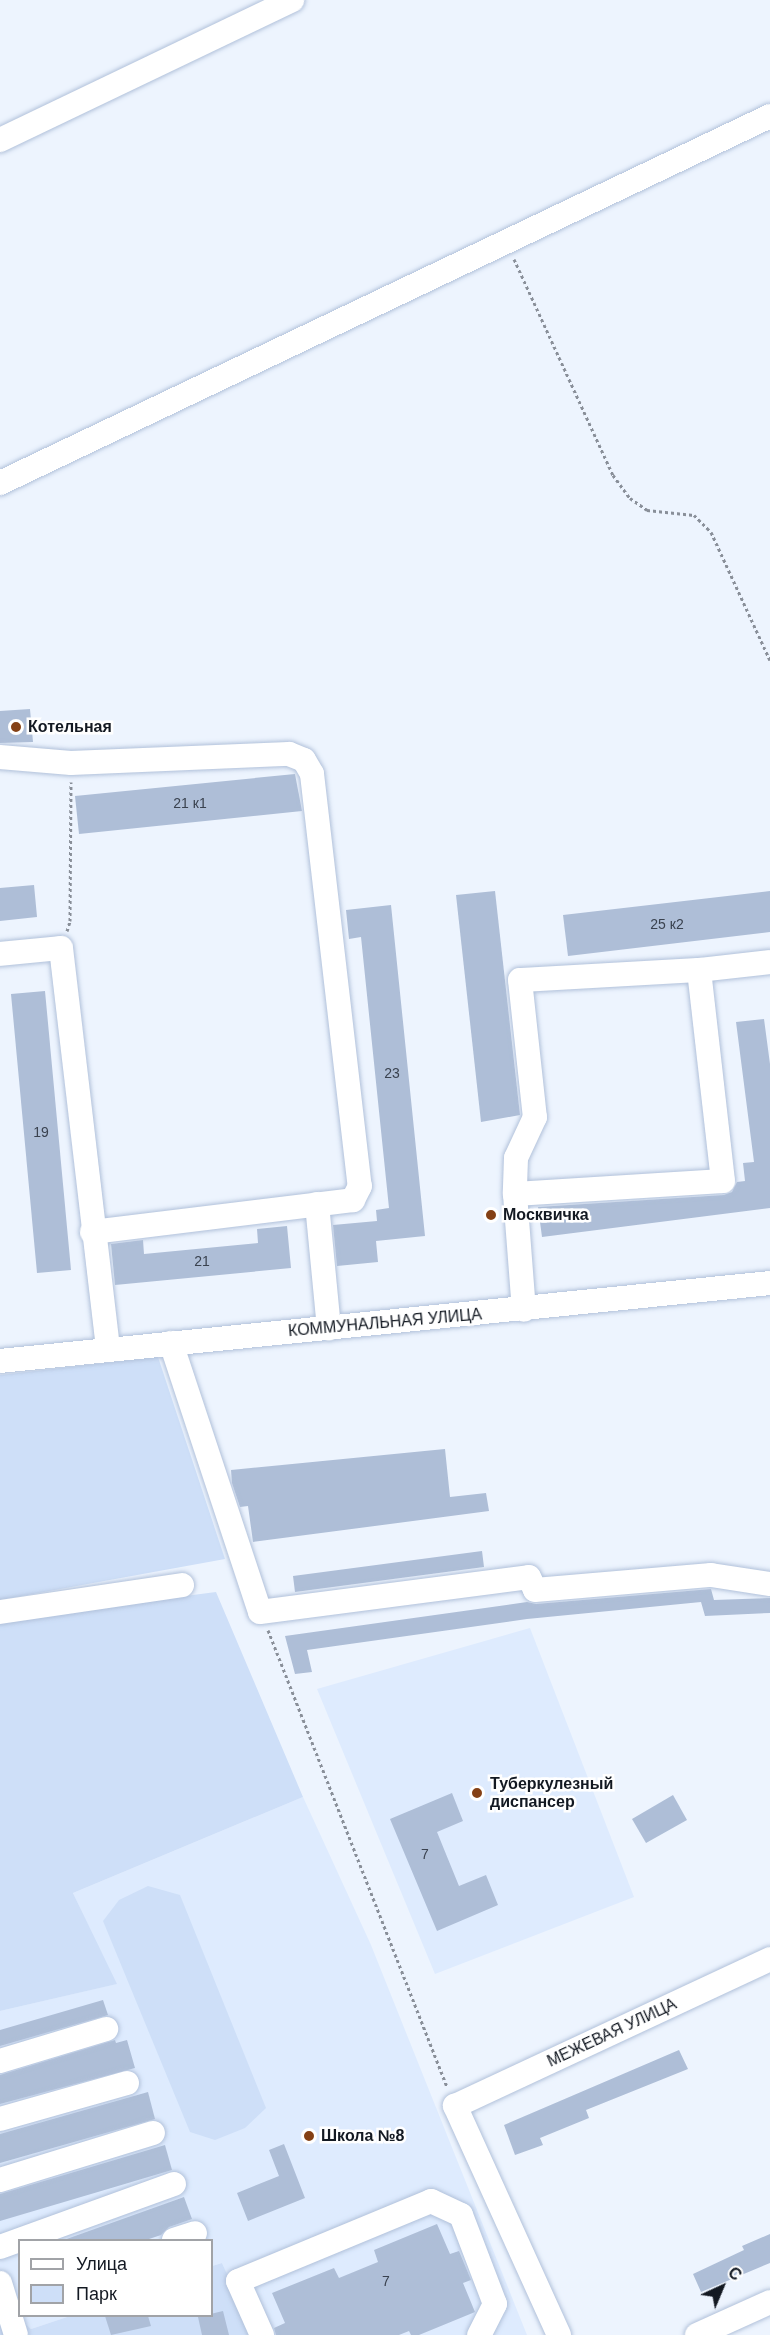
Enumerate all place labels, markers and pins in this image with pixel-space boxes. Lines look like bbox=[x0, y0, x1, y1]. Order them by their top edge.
place label: Котельная bbox=[28, 717, 112, 737]
marker: Котельная bbox=[9, 720, 23, 734]
place label: Москвичка bbox=[503, 1205, 589, 1225]
marker: Москвичка bbox=[484, 1208, 498, 1222]
place label: Туберкулезный диспансер bbox=[490, 1774, 613, 1812]
marker: Туберкулезный диспансер bbox=[468, 1784, 486, 1802]
place label: Школа №8 bbox=[321, 2126, 404, 2146]
marker: Школа №8 bbox=[302, 2129, 316, 2143]

